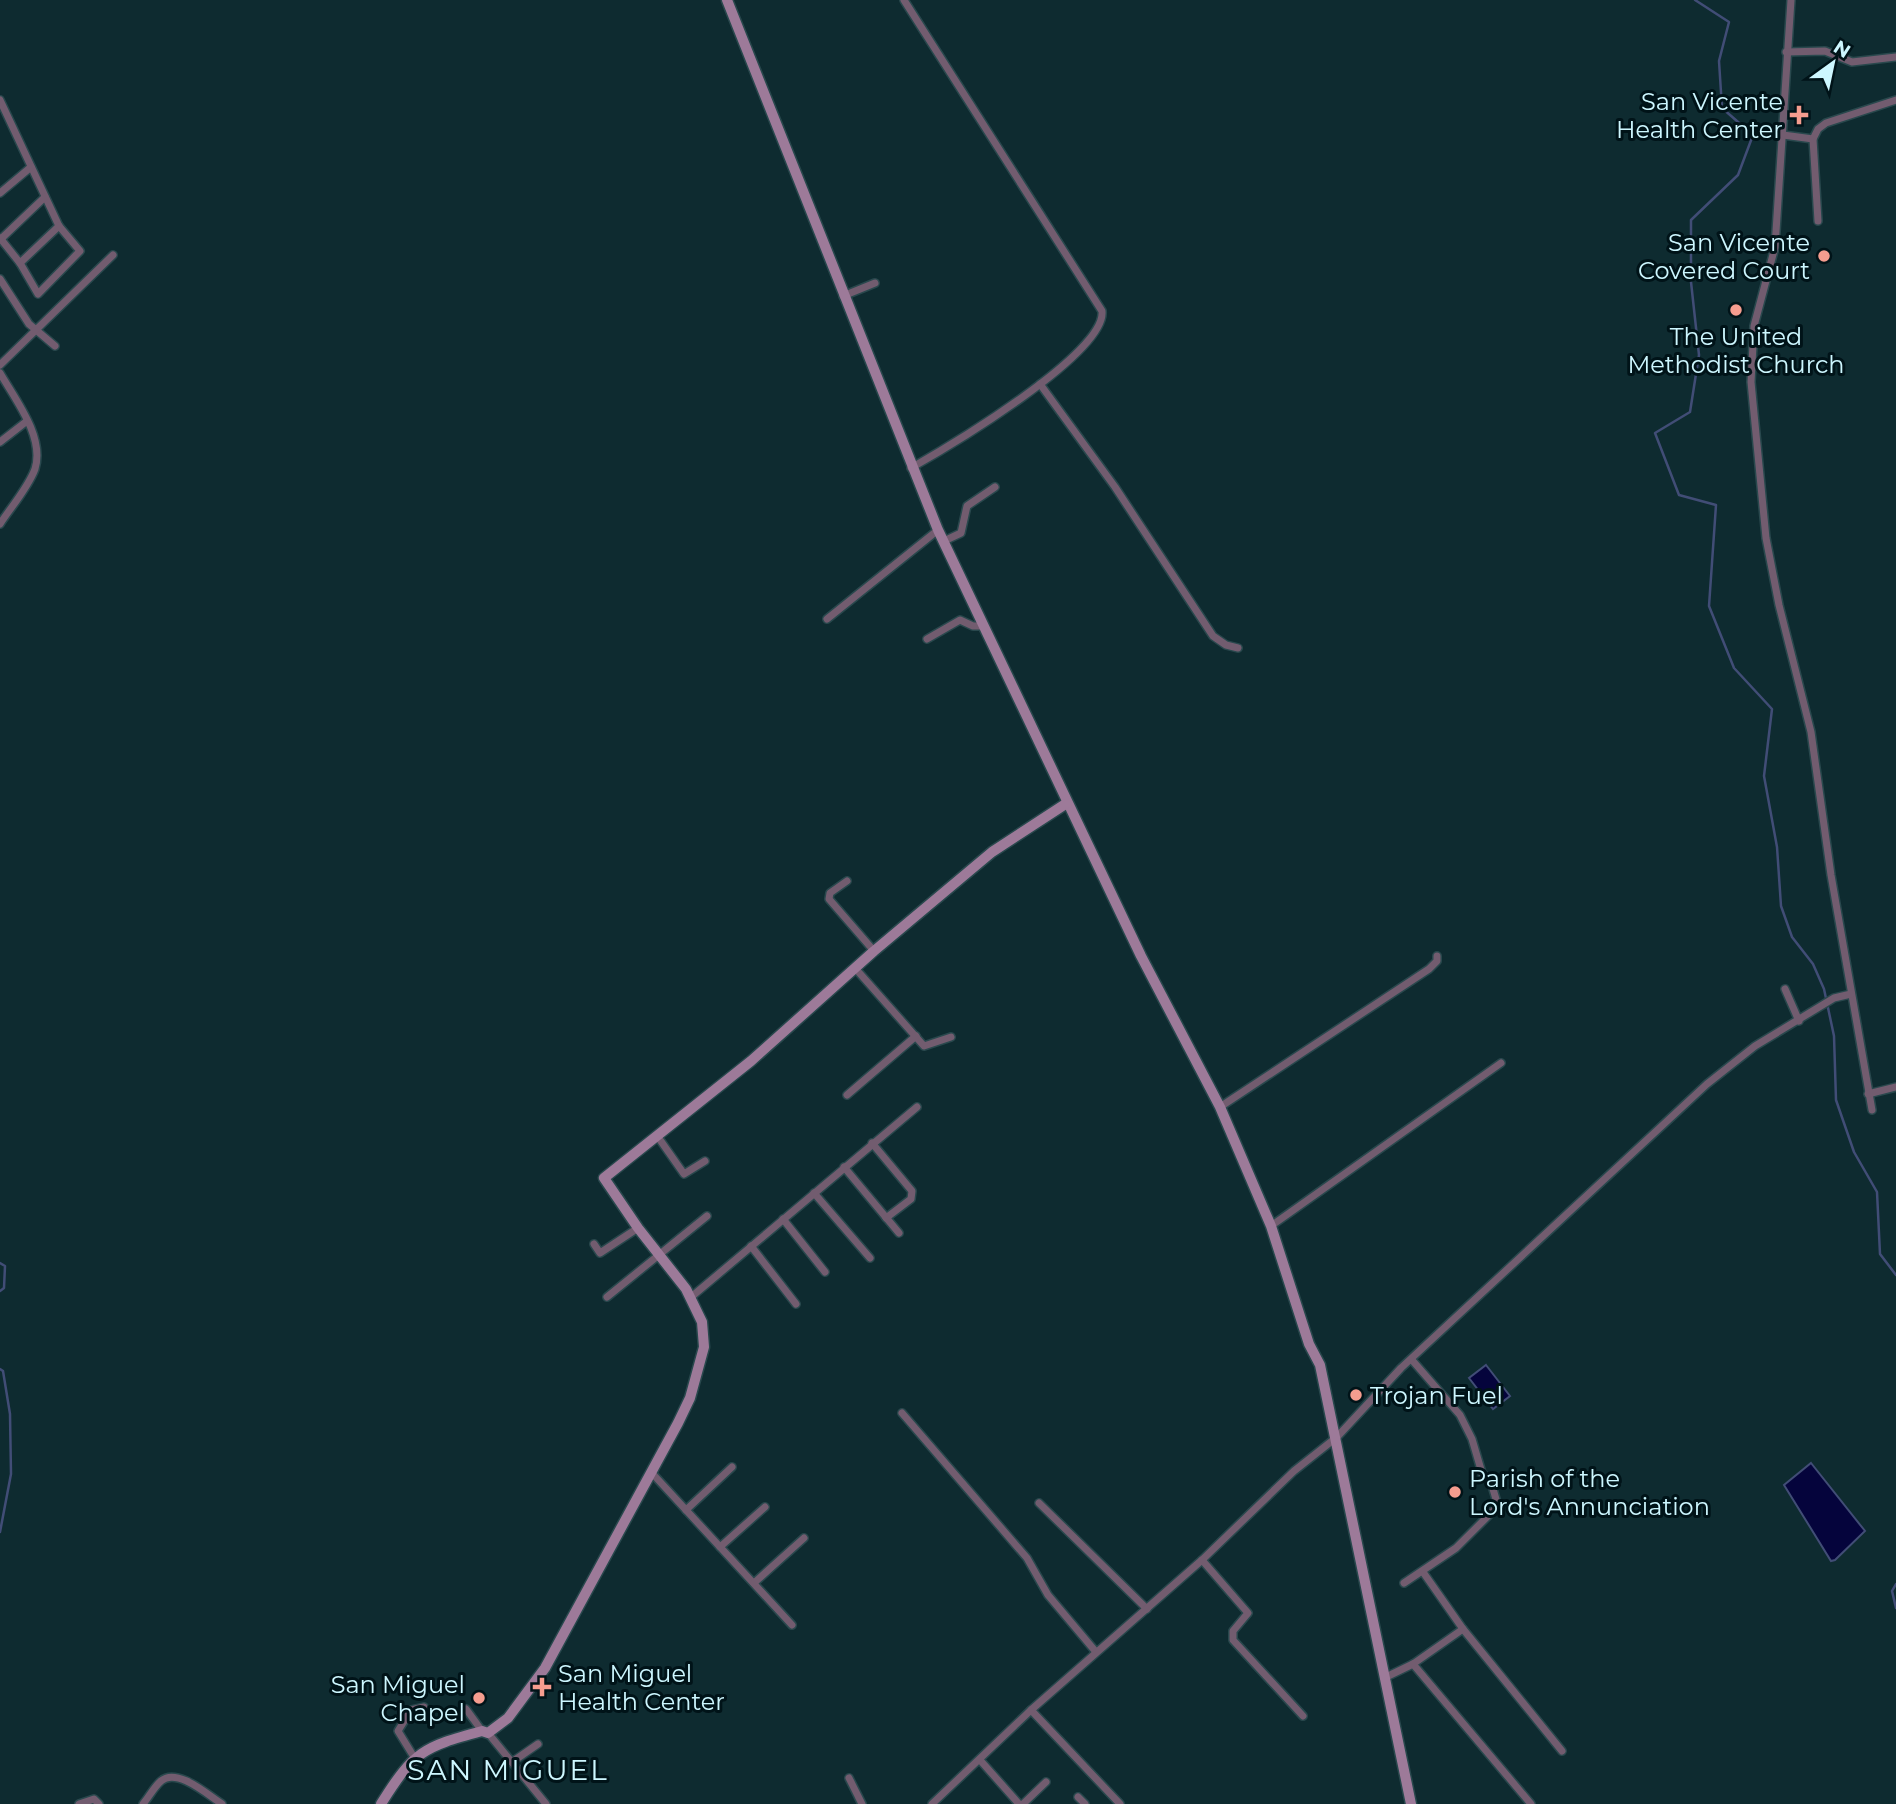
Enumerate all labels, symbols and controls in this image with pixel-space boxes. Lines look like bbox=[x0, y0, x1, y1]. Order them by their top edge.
north arrow bbox=[1798, 28, 1868, 98]
text: N bbox=[1829, 35, 1855, 63]
place label: San Vicente Health Center bbox=[1616, 87, 1783, 144]
marker: San Vicente Health Center bbox=[1789, 105, 1809, 125]
place label: San Vicente Covered Court bbox=[1638, 228, 1810, 285]
marker: San Vicente Covered Court bbox=[1816, 248, 1832, 264]
marker: The United Methodist Church bbox=[1728, 302, 1744, 318]
place label: The United Methodist Church bbox=[1627, 322, 1845, 379]
place label: Trojan Fuel bbox=[1370, 1381, 1503, 1410]
marker: Trojan Fuel bbox=[1348, 1387, 1364, 1403]
place label: Parish of the Lord's Annunciation bbox=[1469, 1464, 1710, 1521]
marker: Parish of the Lord's Annunciation bbox=[1447, 1484, 1463, 1500]
place label: San Miguel Health Center bbox=[558, 1659, 725, 1716]
place label: San Miguel Chapel bbox=[331, 1670, 465, 1727]
marker: San Miguel Health Center bbox=[532, 1677, 552, 1697]
marker: San Miguel Chapel bbox=[471, 1690, 487, 1706]
district label: SAN MIGUEL bbox=[407, 1753, 609, 1787]

